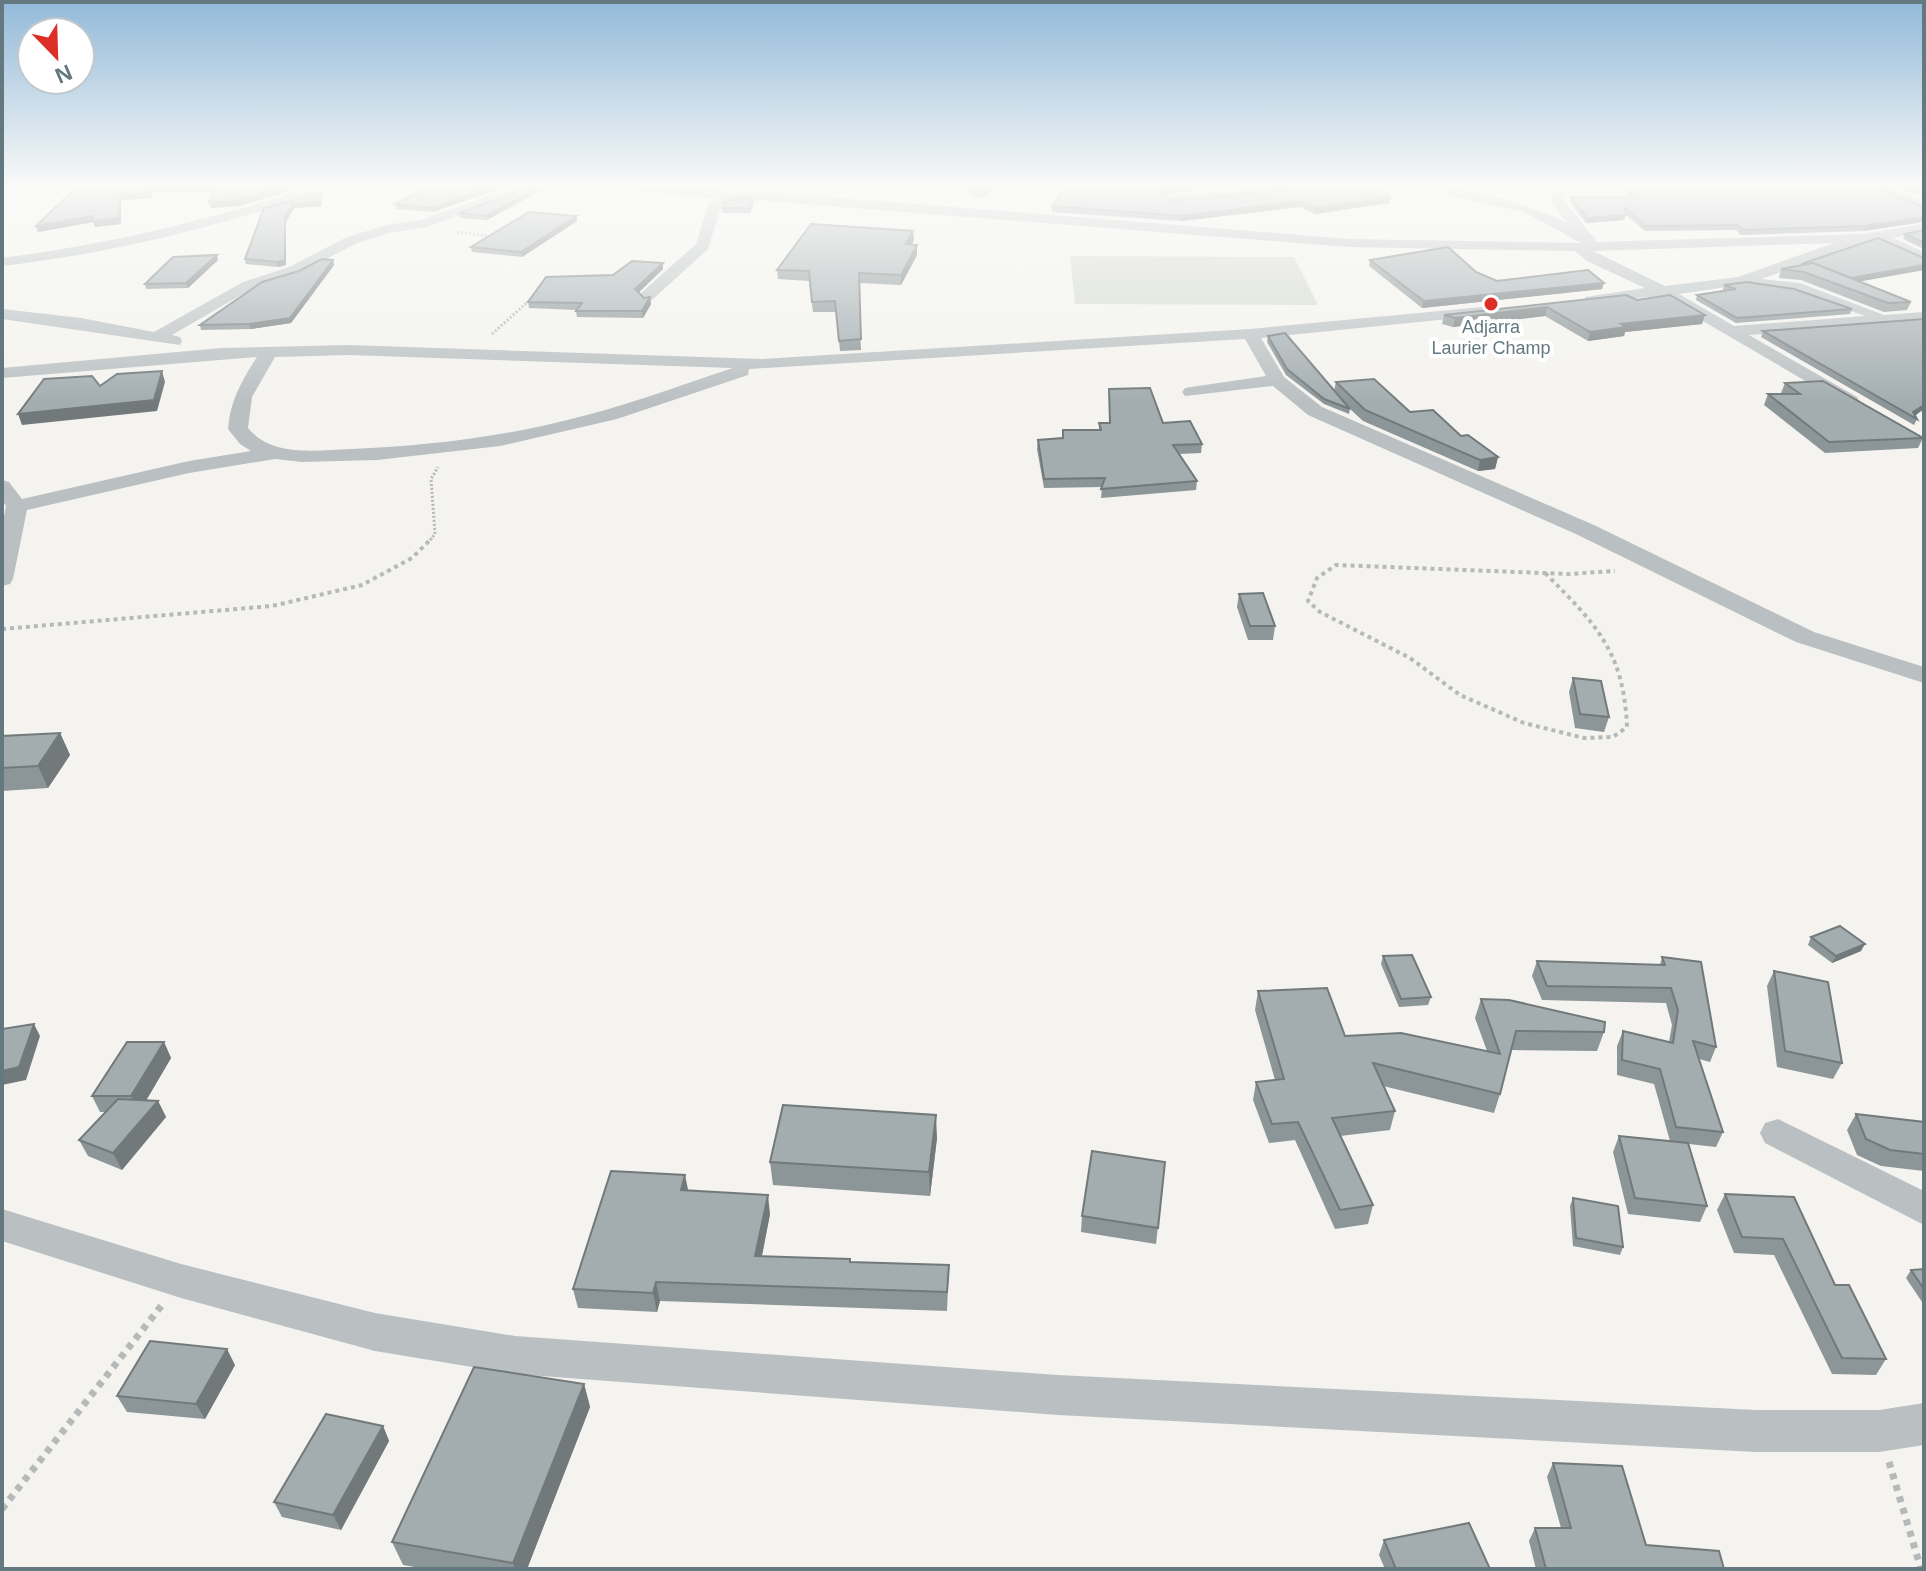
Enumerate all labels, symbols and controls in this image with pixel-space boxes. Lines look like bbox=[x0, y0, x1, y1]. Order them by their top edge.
north arrow bbox=[16, 16, 96, 96]
text: N bbox=[51, 59, 76, 89]
marker: Adjarra Laurier Champ bbox=[1482, 295, 1500, 313]
place label: Adjarra Laurier Champ bbox=[1431, 317, 1551, 358]

